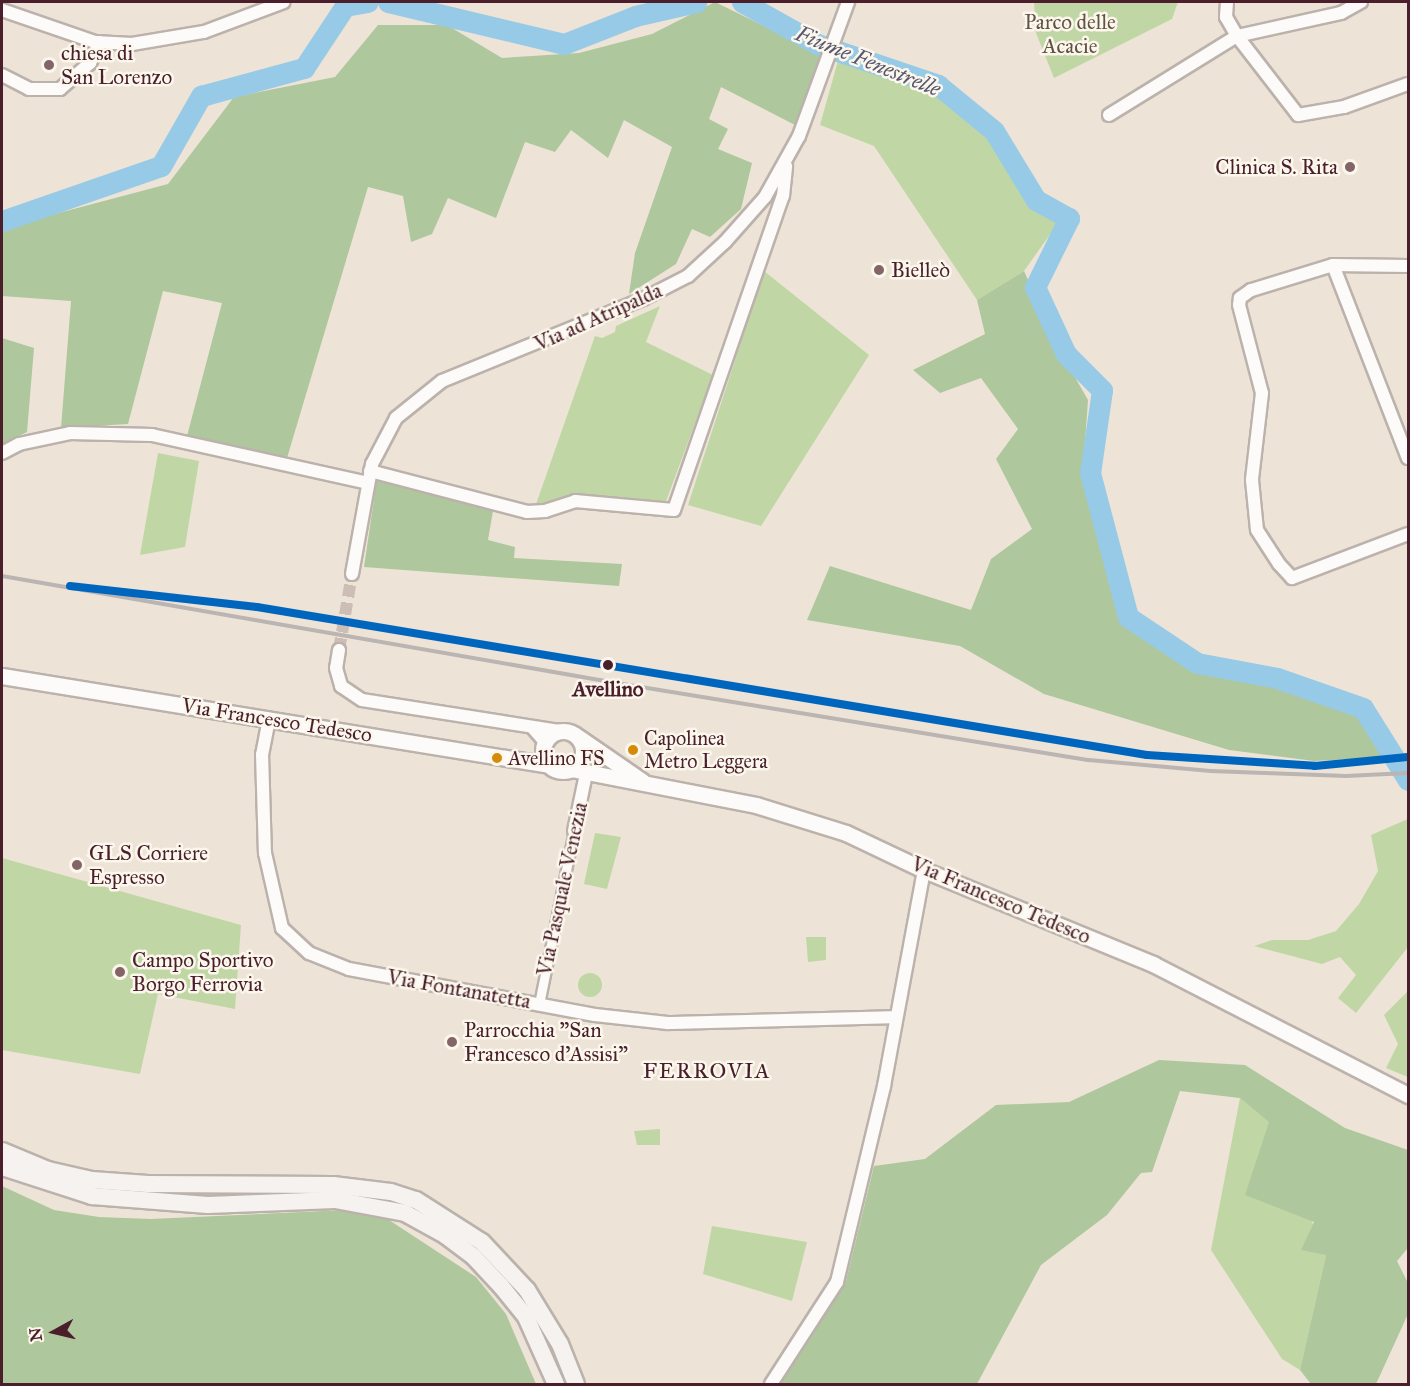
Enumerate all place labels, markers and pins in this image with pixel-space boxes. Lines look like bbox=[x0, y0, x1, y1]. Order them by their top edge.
place label: chiesa di San Lorenzo bbox=[61, 40, 172, 90]
marker: chiesa di San Lorenzo bbox=[42, 58, 56, 72]
place label: Clinica S. Rita bbox=[1215, 154, 1338, 180]
marker: Clinica S. Rita bbox=[1343, 160, 1357, 174]
place label: Bielleò bbox=[891, 257, 950, 283]
marker: Bielleò bbox=[872, 263, 886, 277]
marker: Avellino bbox=[599, 656, 617, 674]
place label: Avellino bbox=[572, 676, 644, 702]
place label: Capolinea Metro Leggera bbox=[644, 726, 768, 773]
marker: Capolinea Metro Leggera bbox=[627, 744, 639, 756]
place label: Avellino FS bbox=[508, 746, 605, 770]
marker: Avellino FS bbox=[491, 752, 503, 764]
place label: GLS Corriere Espresso bbox=[89, 840, 208, 890]
marker: GLS Corriere Espresso bbox=[70, 858, 84, 872]
place label: Campo Sportivo Borgo Ferrovia bbox=[132, 947, 273, 997]
marker: Campo Sportivo Borgo Ferrovia bbox=[113, 965, 127, 979]
place label: Parrocchia "San Francesco d'Assisi" bbox=[464, 1017, 628, 1067]
marker: Parrocchia "San Francesco d'Assisi" bbox=[445, 1035, 459, 1049]

